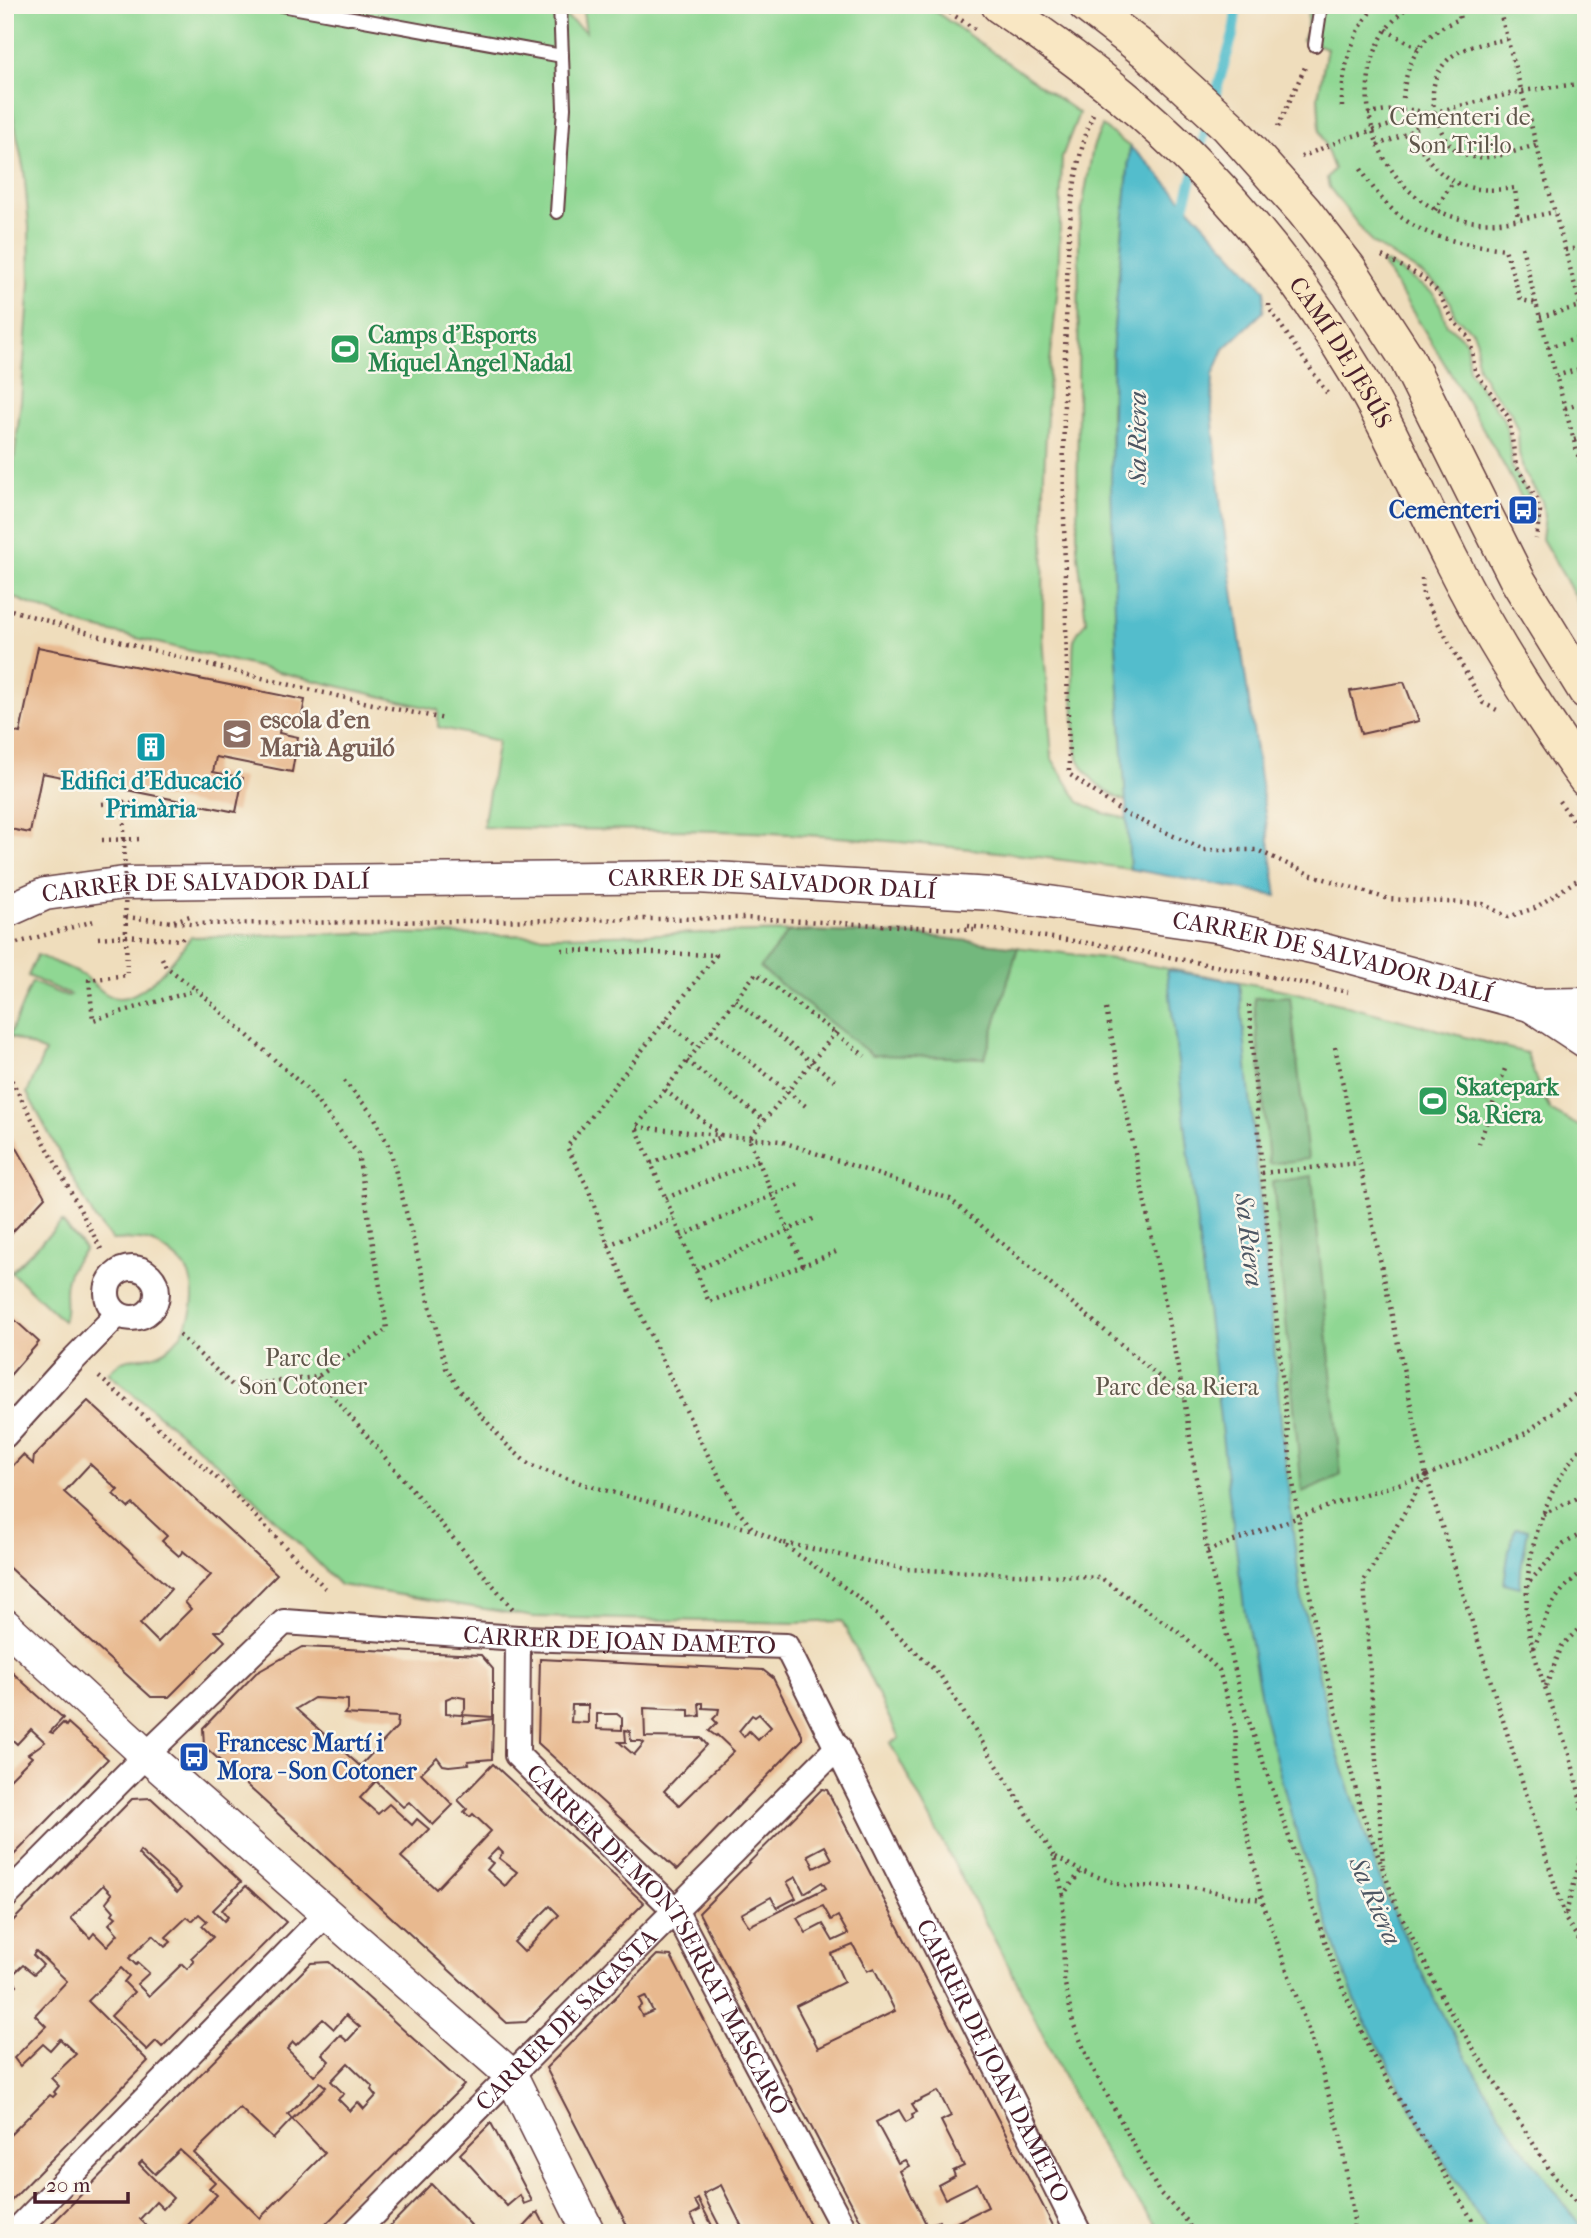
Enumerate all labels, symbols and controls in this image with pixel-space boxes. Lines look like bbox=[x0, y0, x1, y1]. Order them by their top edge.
park label: Cementeri de Son Tril·lo bbox=[1389, 103, 1531, 159]
street label: CAMÍ DE JESÚS bbox=[1283, 271, 1398, 433]
place label: Camps d'Esports Miquel Àngel Nadal bbox=[368, 321, 572, 377]
sports icon: Camps d'Esports Miquel Àngel Nadal bbox=[328, 332, 362, 366]
water label: Sa Riera bbox=[1122, 391, 1153, 486]
bus stop icon: Cementeri bbox=[1506, 493, 1540, 527]
place label: Cementeri bbox=[1389, 496, 1501, 524]
place label: escola d'en Marià Aguiló bbox=[260, 706, 395, 762]
school or university icon: escola d'en Marià Aguiló bbox=[220, 717, 254, 751]
building icon: Edifici d'Educació Primària bbox=[134, 730, 168, 764]
place label: Edifici d'Educació Primària bbox=[60, 767, 242, 823]
street label: CARRER DE SALVADOR DALÍ bbox=[608, 863, 938, 905]
street label: CARRER DE SALVADOR DALÍ bbox=[40, 865, 370, 908]
street label: CARRER DE SALVADOR DALÍ bbox=[1171, 906, 1497, 1009]
place label: Skatepark Sa Riera bbox=[1456, 1073, 1559, 1129]
sports icon: Skatepark Sa Riera bbox=[1416, 1084, 1450, 1118]
water label: Sa Riera bbox=[1228, 1191, 1270, 1288]
park label: Parc de Son Cotoner bbox=[239, 1344, 368, 1400]
park label: Parc de sa Riera bbox=[1095, 1373, 1260, 1401]
street label: CARRER DE JOAN DAMETO bbox=[462, 1620, 777, 1660]
place label: Francesc Martí i Mora - Son Cotoner bbox=[216, 1729, 417, 1785]
bus stop icon: Francesc Martí i Mora - Son Cotoner bbox=[177, 1740, 211, 1774]
street label: CARRER DE MONTSERRAT MASCARÓ bbox=[521, 1758, 796, 2119]
water label: Sa Riera bbox=[1341, 1851, 1408, 1950]
street label: CARRER DE JOAN DAMETO bbox=[911, 1914, 1075, 2207]
street label: CARRER DE SAGASTA bbox=[470, 1923, 663, 2116]
scale bar bbox=[35, 2161, 128, 2205]
text: 20 m bbox=[46, 2173, 91, 2197]

